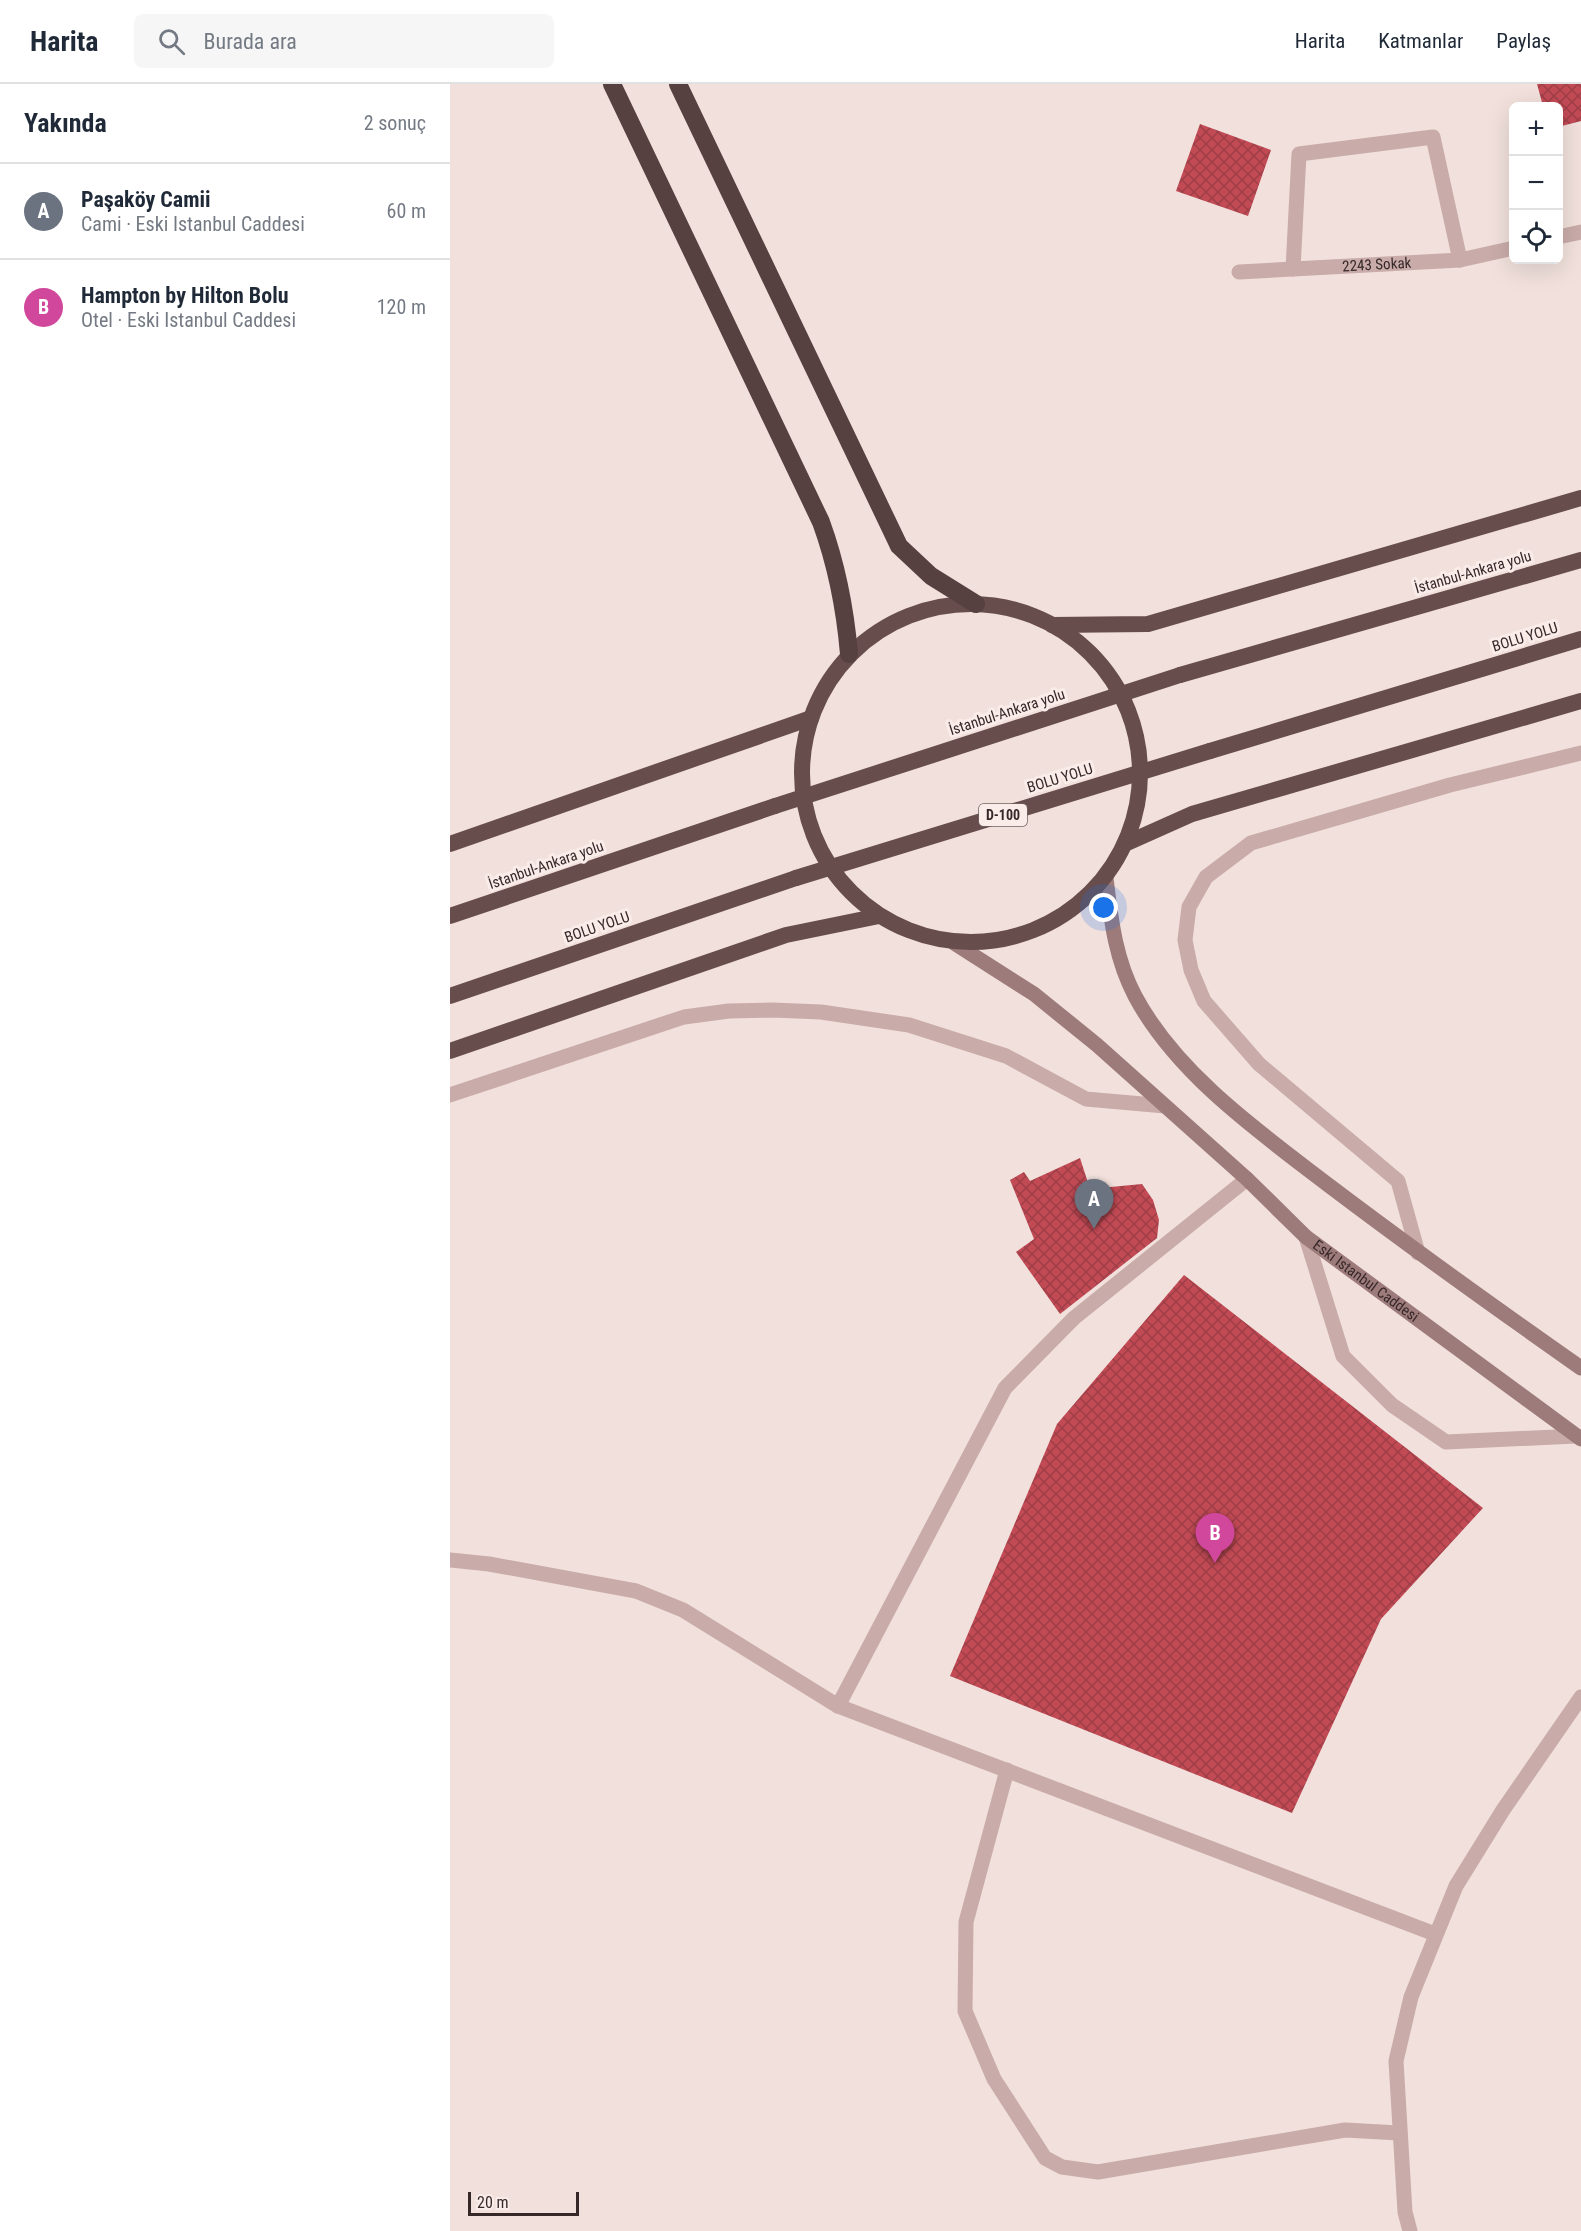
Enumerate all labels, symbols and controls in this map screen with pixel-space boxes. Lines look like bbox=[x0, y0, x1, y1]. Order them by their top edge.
search box bbox=[134, 14, 554, 68]
text: Harita bbox=[30, 25, 98, 58]
icon: search bbox=[155, 25, 188, 58]
text: Burada ara bbox=[203, 29, 297, 54]
text: Harita bbox=[1295, 29, 1345, 53]
text: Katmanlar bbox=[1378, 29, 1463, 53]
text: Paylaş bbox=[1496, 29, 1551, 53]
map controls bbox=[1509, 102, 1563, 264]
button: + bbox=[1509, 102, 1563, 156]
text: Yakında bbox=[24, 108, 107, 138]
text: 2 sonuç bbox=[364, 111, 426, 135]
button: − bbox=[1509, 156, 1563, 210]
text: Paşaköy Camii bbox=[81, 187, 211, 212]
text: A bbox=[38, 199, 49, 223]
text: 60 m bbox=[387, 199, 426, 223]
button: locate bbox=[1509, 210, 1563, 264]
text: Cami · Eski Istanbul Caddesi bbox=[81, 212, 305, 236]
street label: 2243 Sokak bbox=[1342, 254, 1412, 275]
text: Hampton by Hilton Bolu bbox=[81, 283, 289, 308]
text: B bbox=[38, 295, 49, 319]
text: 120 m bbox=[377, 295, 426, 319]
text: Otel · Eski Istanbul Caddesi bbox=[81, 308, 296, 332]
street label: İstanbul-Ankara yolu bbox=[1413, 547, 1533, 597]
street label: BOLU YOLU bbox=[1490, 619, 1560, 655]
street label: İstanbul-Ankara yolu bbox=[947, 685, 1067, 739]
street label: BOLU YOLU bbox=[1025, 760, 1095, 796]
road number: D-100 bbox=[979, 804, 1027, 826]
street label: İstanbul-Ankara yolu bbox=[486, 837, 606, 893]
your location bbox=[1089, 893, 1118, 922]
street label: BOLU YOLU bbox=[562, 907, 632, 947]
pin: A bbox=[1074, 1180, 1114, 1229]
street label: Eski Istanbul Caddesi bbox=[1309, 1236, 1422, 1326]
pin: B bbox=[1196, 1514, 1234, 1563]
scale bar bbox=[468, 2189, 579, 2216]
text: 20 m bbox=[477, 2193, 509, 2212]

